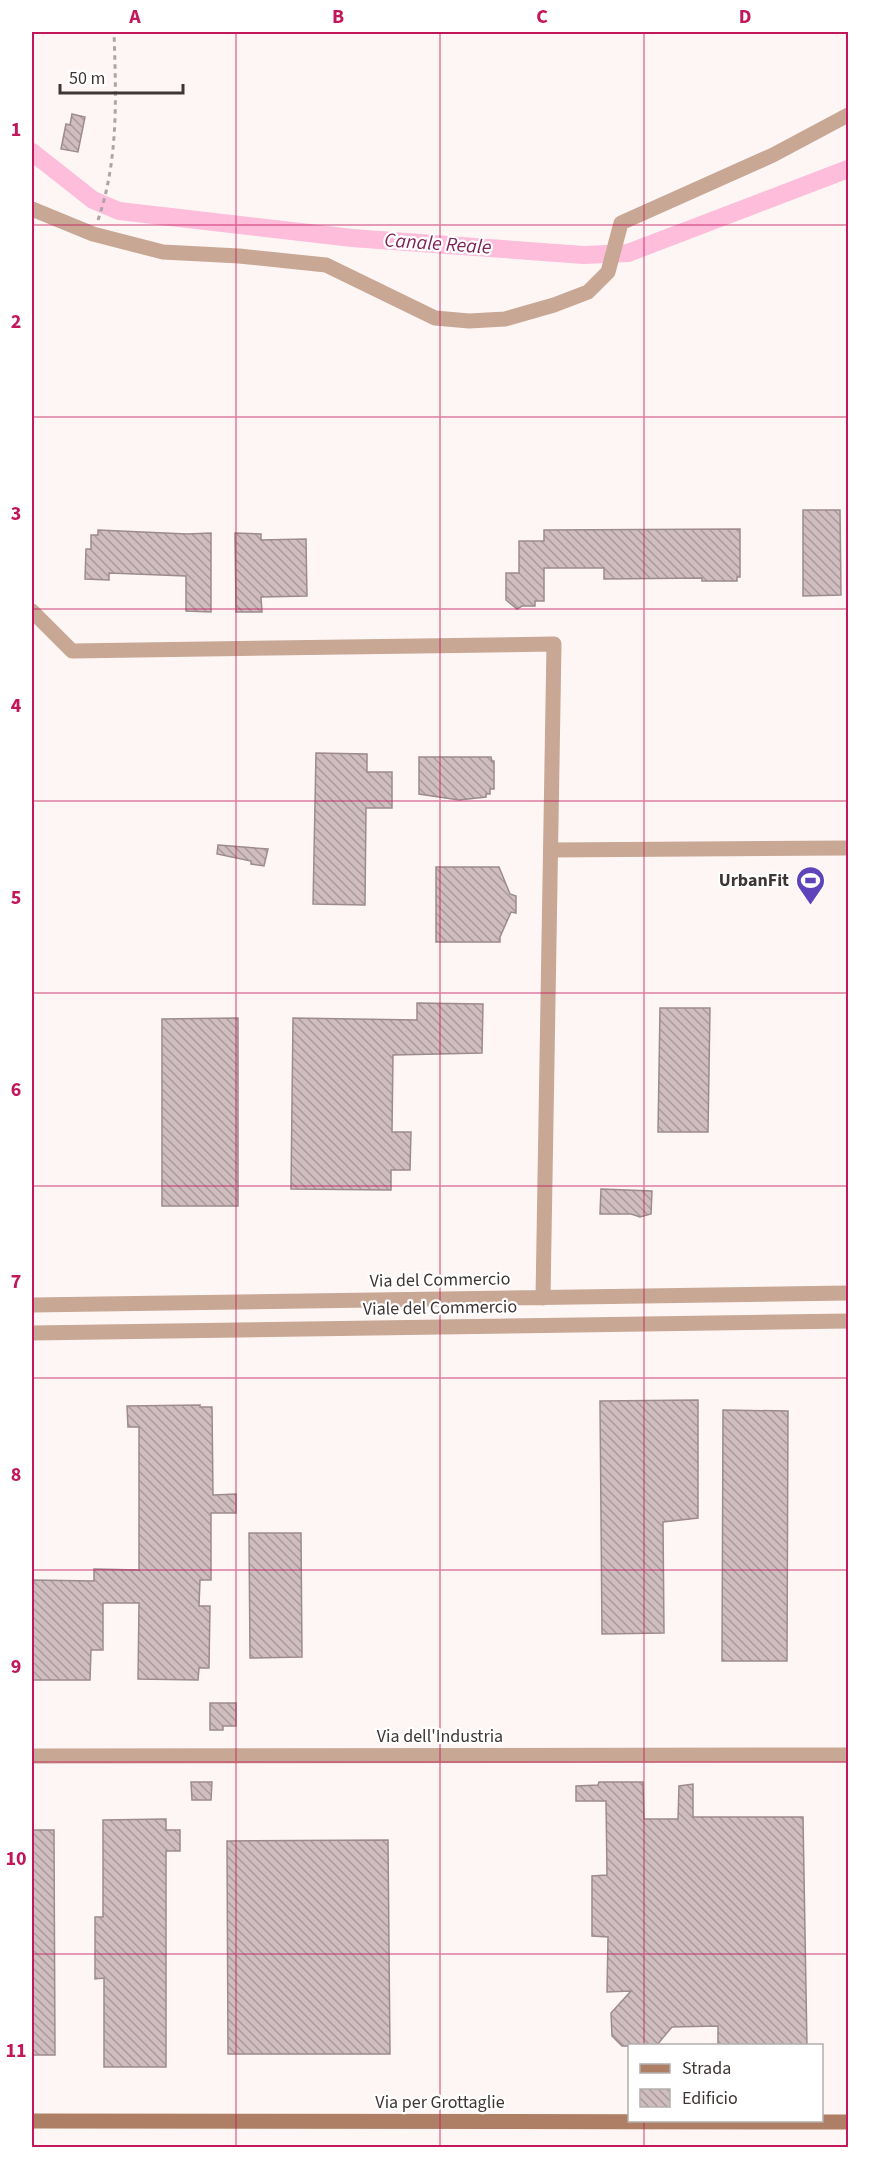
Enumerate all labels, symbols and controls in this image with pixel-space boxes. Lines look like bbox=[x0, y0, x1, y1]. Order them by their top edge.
text: A bbox=[128, 3, 141, 31]
text: B bbox=[332, 3, 344, 31]
text: C bbox=[536, 3, 548, 31]
text: D bbox=[739, 3, 751, 31]
scale bar bbox=[60, 57, 183, 95]
text: 50 m bbox=[69, 66, 105, 91]
text: 1 bbox=[11, 116, 21, 144]
water label: Canale Reale bbox=[384, 226, 492, 262]
text: 2 bbox=[11, 308, 21, 336]
text: 3 bbox=[11, 500, 21, 528]
text: 4 bbox=[11, 692, 22, 720]
sports icon: UrbanFit bbox=[794, 864, 826, 906]
place label: UrbanFit bbox=[719, 868, 789, 893]
text: 5 bbox=[11, 884, 21, 912]
text: 6 bbox=[11, 1076, 21, 1104]
street label: Via del Commercio bbox=[369, 1266, 511, 1294]
text: 7 bbox=[11, 1268, 21, 1296]
street label: Viale del Commercio bbox=[363, 1294, 517, 1322]
text: 8 bbox=[11, 1461, 21, 1489]
text: 9 bbox=[11, 1653, 21, 1681]
street label: Via dell'Industria bbox=[377, 1724, 503, 1749]
text: 10 bbox=[5, 1845, 27, 1873]
text: 11 bbox=[5, 2037, 27, 2065]
legend bbox=[628, 2044, 823, 2122]
text: Strada bbox=[682, 2056, 731, 2081]
text: Edificio bbox=[682, 2086, 738, 2111]
street label: Via per Grottaglie bbox=[375, 2090, 505, 2115]

